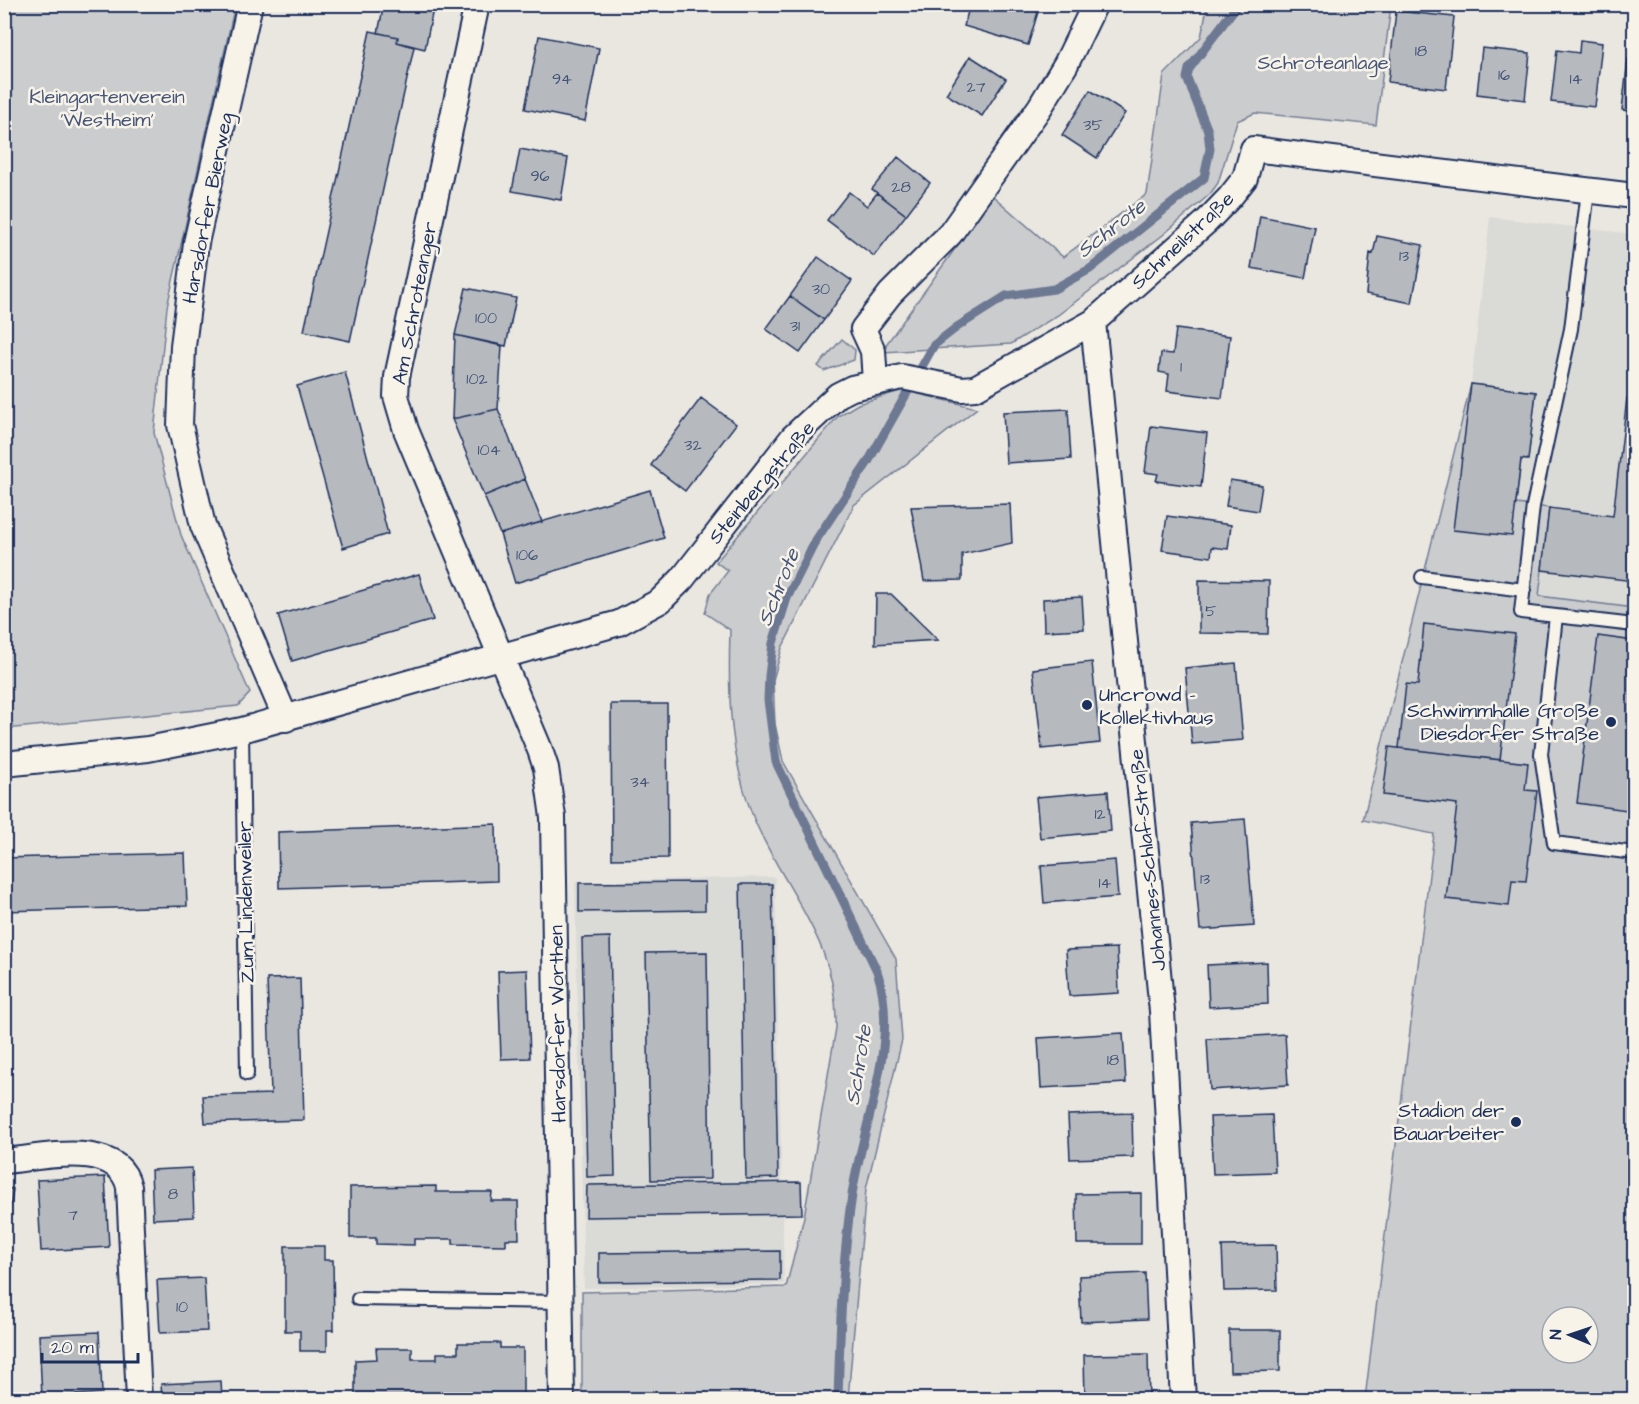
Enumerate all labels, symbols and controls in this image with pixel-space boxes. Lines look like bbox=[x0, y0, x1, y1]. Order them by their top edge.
house number: 18 bbox=[1415, 40, 1427, 62]
park label: Schroteanlage bbox=[1257, 49, 1389, 78]
house number: 16 bbox=[1498, 64, 1510, 86]
house number: 94 bbox=[552, 68, 572, 90]
house number: 14 bbox=[1570, 68, 1583, 90]
house number: 27 bbox=[967, 76, 986, 98]
park label: Kleingartenverein 'Westheim' bbox=[29, 83, 185, 134]
street label: Harsdorfer Bierweg bbox=[176, 110, 241, 306]
house number: 35 bbox=[1083, 114, 1103, 136]
house number: 96 bbox=[530, 165, 550, 187]
house number: 28 bbox=[891, 176, 911, 198]
street label: Schmeilstraße bbox=[1125, 185, 1241, 296]
water label: Schrote bbox=[1071, 191, 1153, 265]
street label: Am Schroteanger bbox=[385, 219, 445, 387]
house number: 13 bbox=[1399, 245, 1409, 267]
house number: 30 bbox=[812, 278, 830, 300]
house number: 100 bbox=[475, 307, 497, 329]
house number: 31 bbox=[790, 315, 800, 337]
house number: 1 bbox=[1180, 356, 1182, 378]
house number: 102 bbox=[466, 368, 488, 390]
street label: Steinbergstraße bbox=[702, 415, 822, 551]
house number: 32 bbox=[684, 434, 702, 456]
house number: 104 bbox=[477, 439, 501, 461]
water label: Schrote bbox=[750, 543, 808, 630]
house number: 106 bbox=[516, 544, 538, 566]
house number: 5 bbox=[1205, 600, 1217, 622]
place label: Uncrowd - Kollektivhaus bbox=[1099, 681, 1214, 732]
place label: Schwimmhalle Große Diesdorfer Straße bbox=[1407, 697, 1599, 748]
marker: Uncrowd - Kollektivhaus bbox=[1080, 698, 1094, 712]
marker: Schwimmhalle Große Diesdorfer Straße bbox=[1604, 715, 1618, 729]
street label: Johannes-Schlaf-Straße bbox=[1122, 747, 1174, 972]
house number: 34 bbox=[630, 771, 650, 793]
house number: 12 bbox=[1094, 803, 1106, 825]
street label: Zum Lindenweiler bbox=[231, 821, 261, 983]
house number: 13 bbox=[1200, 868, 1210, 890]
house number: 14 bbox=[1099, 872, 1112, 894]
street label: Harsdorfer Worthen bbox=[542, 925, 574, 1123]
water label: Schrote bbox=[838, 1021, 879, 1107]
house number: 18 bbox=[1107, 1049, 1119, 1071]
place label: Stadion der Bauarbeiter bbox=[1393, 1097, 1504, 1148]
marker: Stadion der Bauarbeiter bbox=[1509, 1115, 1523, 1129]
house number: 8 bbox=[168, 1183, 178, 1205]
house number: 7 bbox=[68, 1204, 78, 1226]
house number: 10 bbox=[176, 1296, 188, 1318]
north arrow bbox=[1540, 1305, 1600, 1365]
scale bar bbox=[42, 1326, 138, 1364]
text: N bbox=[1545, 1329, 1567, 1340]
text: 20 m bbox=[51, 1335, 94, 1360]

